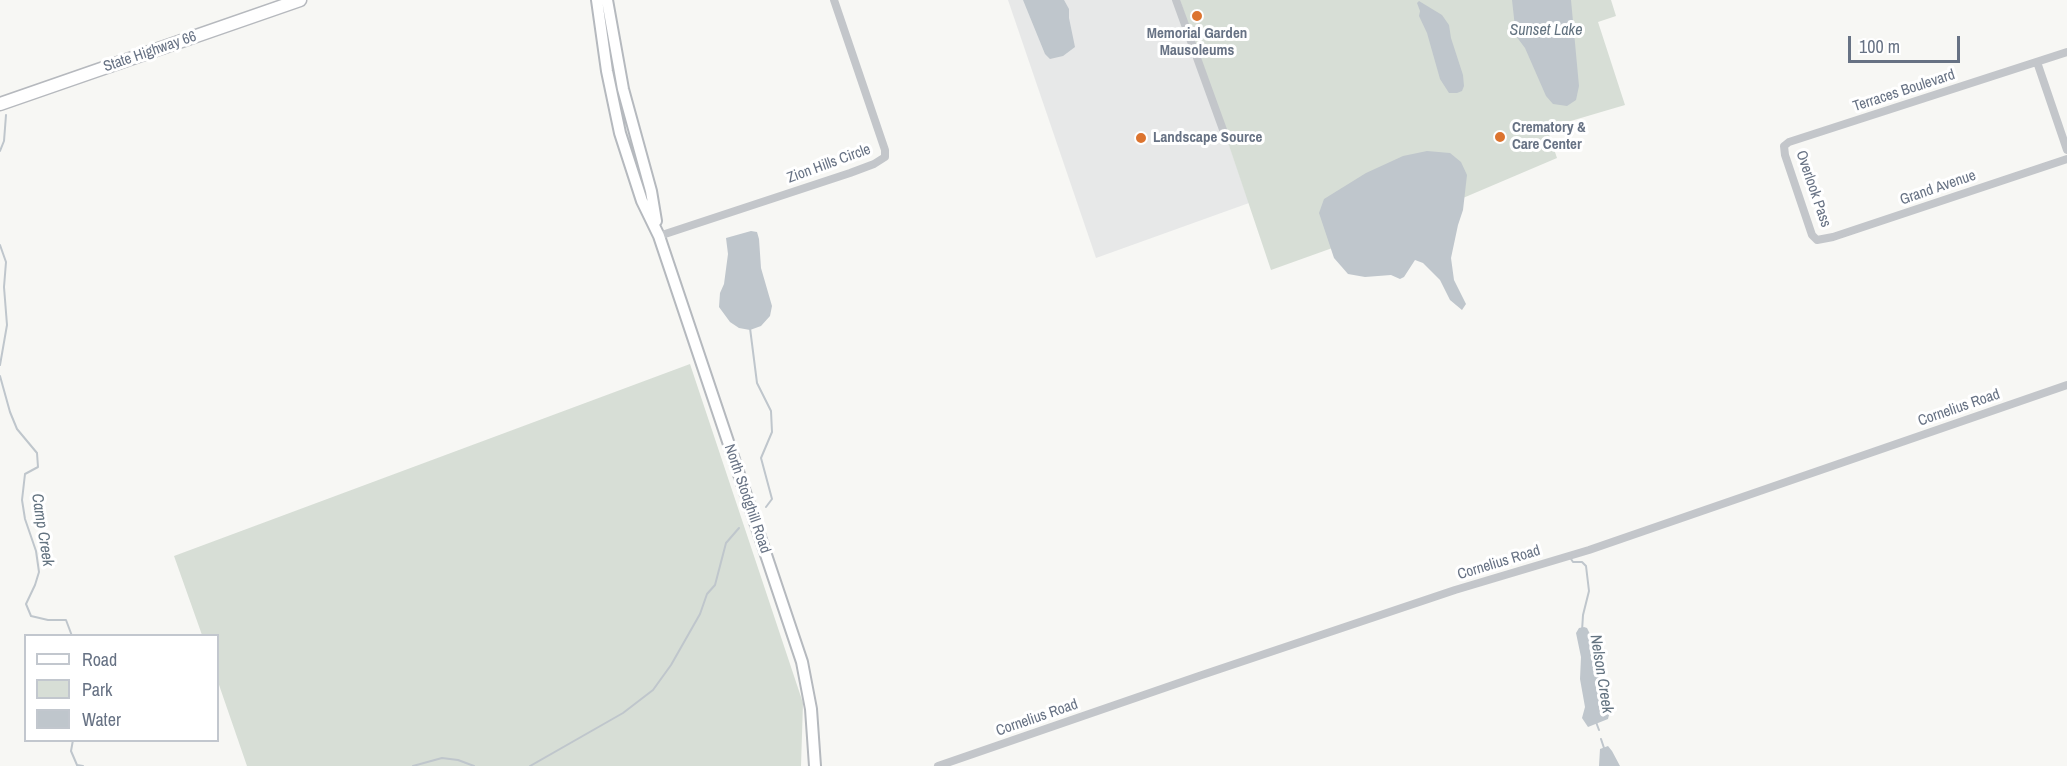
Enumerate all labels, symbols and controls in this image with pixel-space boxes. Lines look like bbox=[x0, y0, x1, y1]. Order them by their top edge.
marker: Memorial Garden Mausoleums bbox=[1190, 9, 1204, 23]
water label: Sunset Lake bbox=[1510, 21, 1582, 41]
scale bar bbox=[1851, 24, 1964, 62]
place label: Memorial Garden Mausoleums bbox=[1147, 25, 1247, 60]
street label: State Highway 66 bbox=[101, 28, 199, 76]
text: 100 m bbox=[1859, 34, 1900, 59]
street label: Terraces Boulevard bbox=[1851, 66, 1957, 116]
place label: Crematory & Care Center bbox=[1512, 119, 1586, 154]
place label: Landscape Source bbox=[1153, 129, 1262, 147]
marker: Crematory & Care Center bbox=[1493, 130, 1507, 144]
marker: Landscape Source bbox=[1134, 131, 1148, 145]
street label: Zion Hills Circle bbox=[785, 141, 873, 187]
street label: Overlook Pass bbox=[1791, 148, 1835, 230]
street label: Grand Avenue bbox=[1898, 167, 1978, 209]
street label: Cornelius Road bbox=[1916, 386, 2002, 430]
street label: North Stodghill Road bbox=[720, 442, 774, 556]
water label: Camp Creek bbox=[27, 492, 57, 568]
street label: Cornelius Road bbox=[1456, 542, 1542, 584]
water label: Nelson Creek bbox=[1585, 633, 1617, 715]
legend bbox=[24, 634, 219, 742]
text: Road bbox=[82, 647, 117, 672]
text: Park bbox=[82, 677, 112, 702]
street label: Cornelius Road bbox=[994, 696, 1080, 740]
text: Water bbox=[82, 707, 121, 732]

